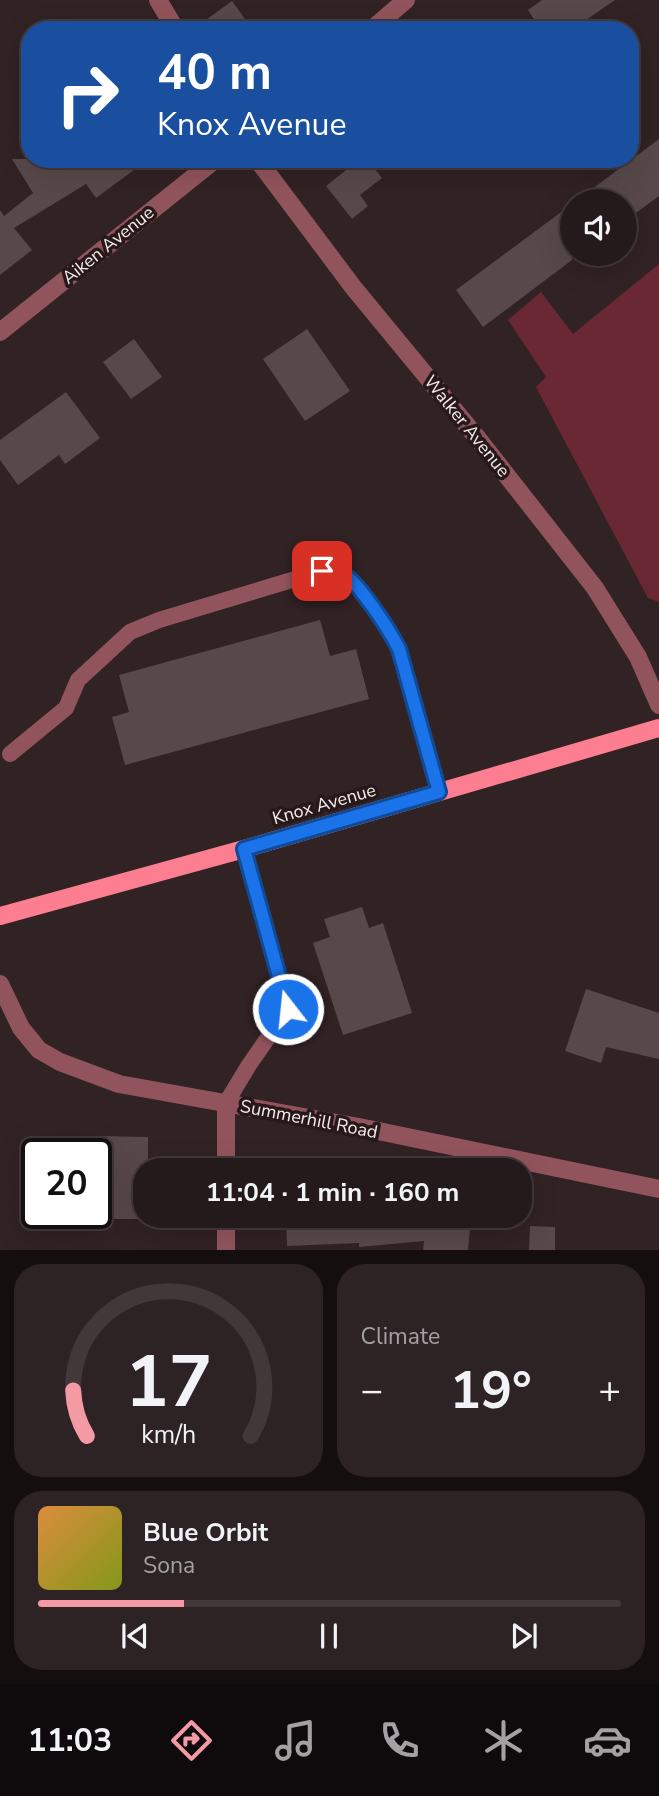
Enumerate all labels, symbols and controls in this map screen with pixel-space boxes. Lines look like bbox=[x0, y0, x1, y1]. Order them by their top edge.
text: 40 m bbox=[157, 39, 272, 106]
icon: right bbox=[42, 49, 133, 140]
text: Knox Avenue bbox=[157, 103, 347, 146]
map controls bbox=[560, 189, 637, 266]
button: sound bbox=[560, 189, 637, 266]
street label: Aiken Avenue bbox=[57, 201, 159, 289]
street label: Walker Avenue bbox=[419, 370, 515, 482]
pin bbox=[292, 541, 352, 601]
icon: arrive bbox=[303, 552, 341, 590]
street label: Knox Avenue bbox=[269, 778, 379, 830]
position arrow bbox=[251, 972, 325, 1046]
street label: Summerhill Road bbox=[238, 1094, 380, 1144]
speed limit sign: 20 bbox=[21, 1138, 112, 1229]
text: 11:04 · 1 min · 160 m bbox=[206, 1175, 459, 1210]
text: Climate bbox=[361, 1321, 440, 1352]
text: 17 bbox=[125, 1333, 212, 1433]
text: 19° bbox=[450, 1355, 532, 1426]
text: − bbox=[361, 1365, 383, 1416]
text: + bbox=[598, 1365, 621, 1416]
text: km/h bbox=[141, 1418, 196, 1452]
text: Blue Orbit bbox=[143, 1515, 268, 1550]
text: Sona bbox=[143, 1550, 195, 1581]
icon: previous bbox=[116, 1617, 154, 1655]
icon: pause bbox=[310, 1617, 348, 1655]
icon: next bbox=[505, 1617, 543, 1655]
icon: directions bbox=[167, 1716, 216, 1765]
icon: music bbox=[271, 1716, 320, 1765]
icon: phone bbox=[375, 1716, 424, 1765]
icon: climate bbox=[479, 1716, 528, 1765]
icon: car bbox=[583, 1716, 632, 1765]
text: 11:03 bbox=[27, 1719, 112, 1762]

